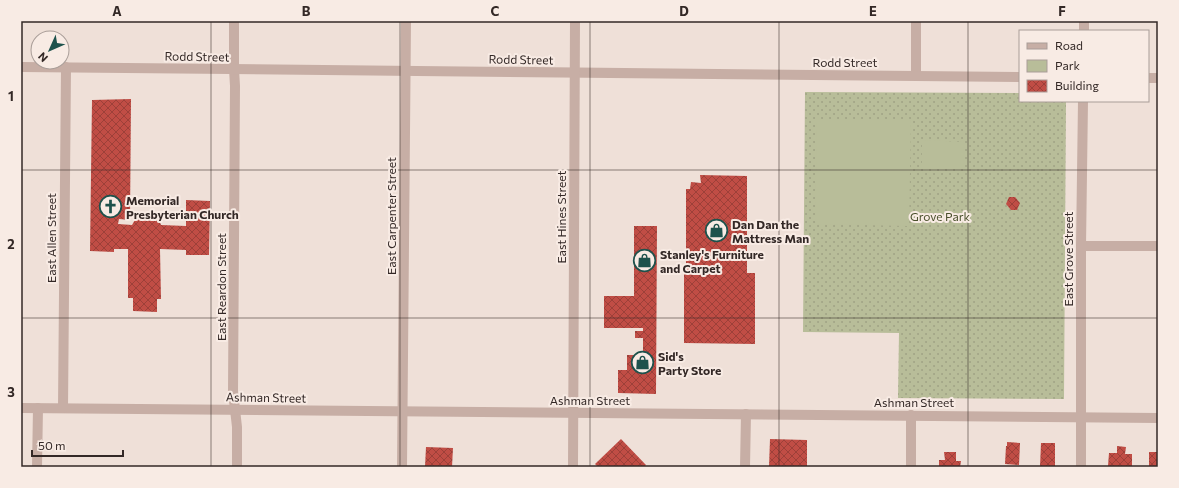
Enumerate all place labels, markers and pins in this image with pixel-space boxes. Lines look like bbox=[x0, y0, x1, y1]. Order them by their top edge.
place label: Memorial Presbyterian Church bbox=[126, 193, 239, 221]
church icon: Memorial Presbyterian Church bbox=[98, 194, 124, 220]
place label: Dan Dan the Mattress Man bbox=[732, 217, 809, 245]
shop icon: Dan Dan the Mattress Man bbox=[704, 218, 730, 244]
place label: Stanley's Furniture and Carpet bbox=[660, 247, 764, 275]
shop icon: Stanley's Furniture and Carpet bbox=[632, 248, 658, 274]
place label: Sid's Party Store bbox=[658, 349, 721, 377]
shop icon: Sid's Party Store bbox=[629, 350, 655, 376]

